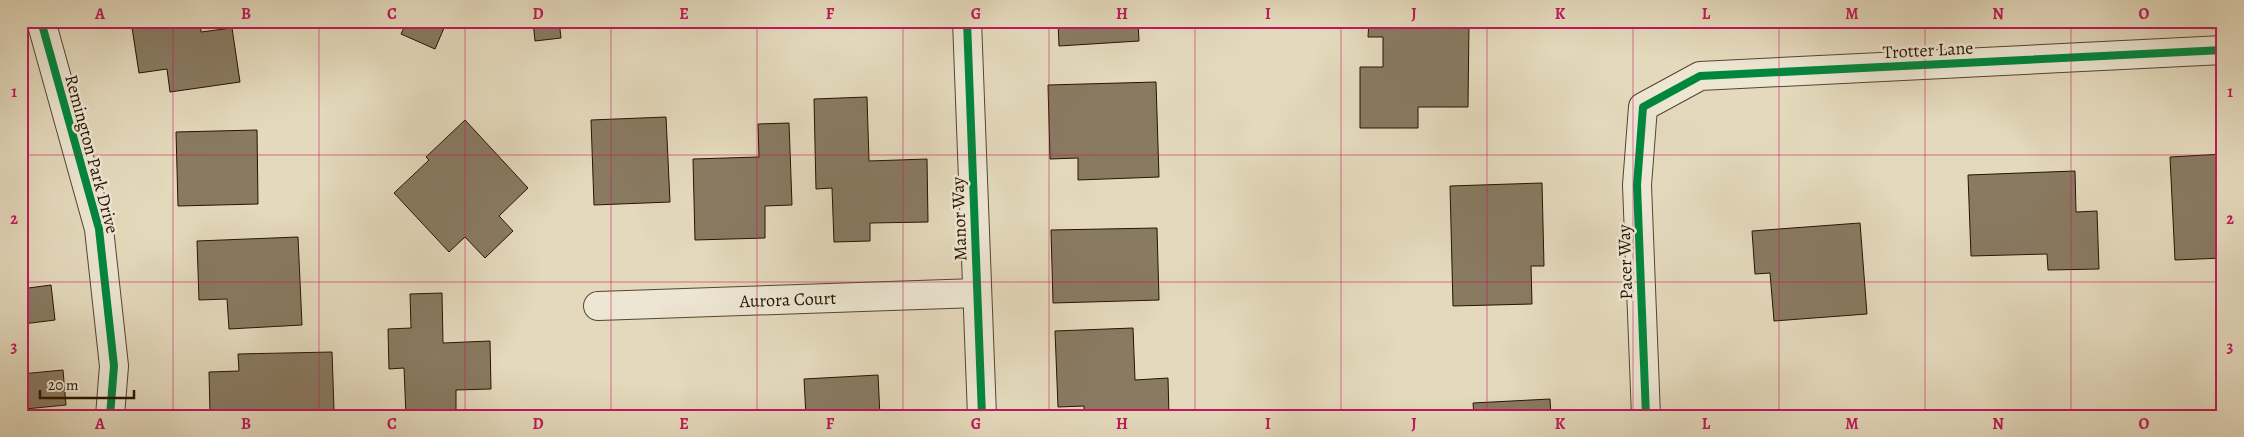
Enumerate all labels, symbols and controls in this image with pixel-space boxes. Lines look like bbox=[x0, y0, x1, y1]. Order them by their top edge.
text: A bbox=[94, 3, 106, 25]
text: B bbox=[241, 3, 251, 25]
text: C bbox=[387, 3, 397, 25]
text: D bbox=[532, 3, 544, 25]
text: E bbox=[679, 3, 689, 25]
text: F bbox=[826, 3, 835, 25]
text: G bbox=[971, 3, 981, 25]
text: H bbox=[1116, 3, 1128, 25]
text: I bbox=[1265, 3, 1271, 25]
text: J bbox=[1411, 3, 1417, 25]
text: K bbox=[1555, 3, 1566, 25]
text: L bbox=[1702, 3, 1711, 25]
text: M bbox=[1845, 3, 1859, 25]
text: N bbox=[1992, 3, 2004, 25]
text: O bbox=[2139, 3, 2150, 25]
street label: Trotter Lane bbox=[1882, 36, 1974, 64]
street label: Remington Park Drive bbox=[59, 72, 125, 236]
text: 1 bbox=[11, 81, 17, 103]
text: 1 bbox=[2227, 81, 2233, 103]
street label: Manor Way bbox=[946, 176, 972, 261]
text: 2 bbox=[10, 208, 18, 230]
text: 2 bbox=[2226, 208, 2234, 230]
street label: Pacer Way bbox=[1612, 223, 1638, 300]
street label: Aurora Court bbox=[738, 286, 837, 313]
text: 3 bbox=[11, 336, 18, 358]
text: 3 bbox=[2227, 336, 2234, 358]
scale bar bbox=[40, 367, 134, 399]
text: 20 m bbox=[48, 375, 79, 395]
text: A bbox=[94, 413, 106, 435]
text: B bbox=[241, 413, 251, 435]
text: C bbox=[387, 413, 397, 435]
text: D bbox=[532, 413, 544, 435]
text: E bbox=[679, 413, 689, 435]
text: F bbox=[826, 413, 835, 435]
text: G bbox=[971, 413, 981, 435]
text: H bbox=[1116, 413, 1128, 435]
text: I bbox=[1265, 413, 1271, 435]
text: J bbox=[1411, 413, 1417, 435]
text: K bbox=[1555, 413, 1566, 435]
text: L bbox=[1702, 413, 1711, 435]
text: M bbox=[1845, 413, 1859, 435]
text: N bbox=[1992, 413, 2004, 435]
text: O bbox=[2139, 413, 2150, 435]

